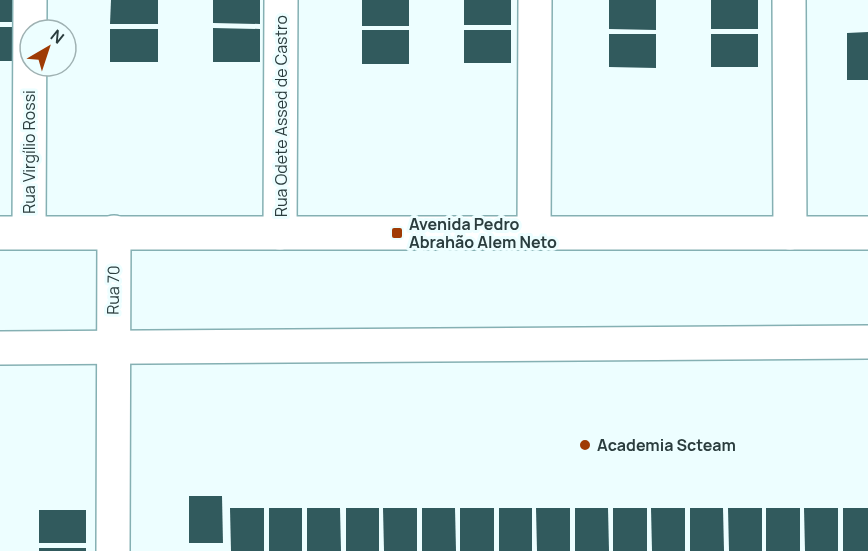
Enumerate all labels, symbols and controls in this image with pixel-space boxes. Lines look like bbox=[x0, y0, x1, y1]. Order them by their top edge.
street label: Rua Odete Assed de Castro bbox=[270, 15, 292, 217]
north arrow bbox=[18, 18, 78, 78]
text: N bbox=[46, 24, 69, 49]
street label: Rua Virgílio Rossi bbox=[18, 90, 40, 214]
place label: Avenida Pedro Abrahão Alem Neto bbox=[409, 213, 557, 253]
marker: Avenida Pedro Abrahão Alem Neto bbox=[390, 226, 404, 240]
street label: Rua 70 bbox=[102, 265, 124, 315]
place label: Academia Scteam bbox=[597, 434, 736, 456]
marker: Academia Scteam bbox=[578, 438, 592, 452]

